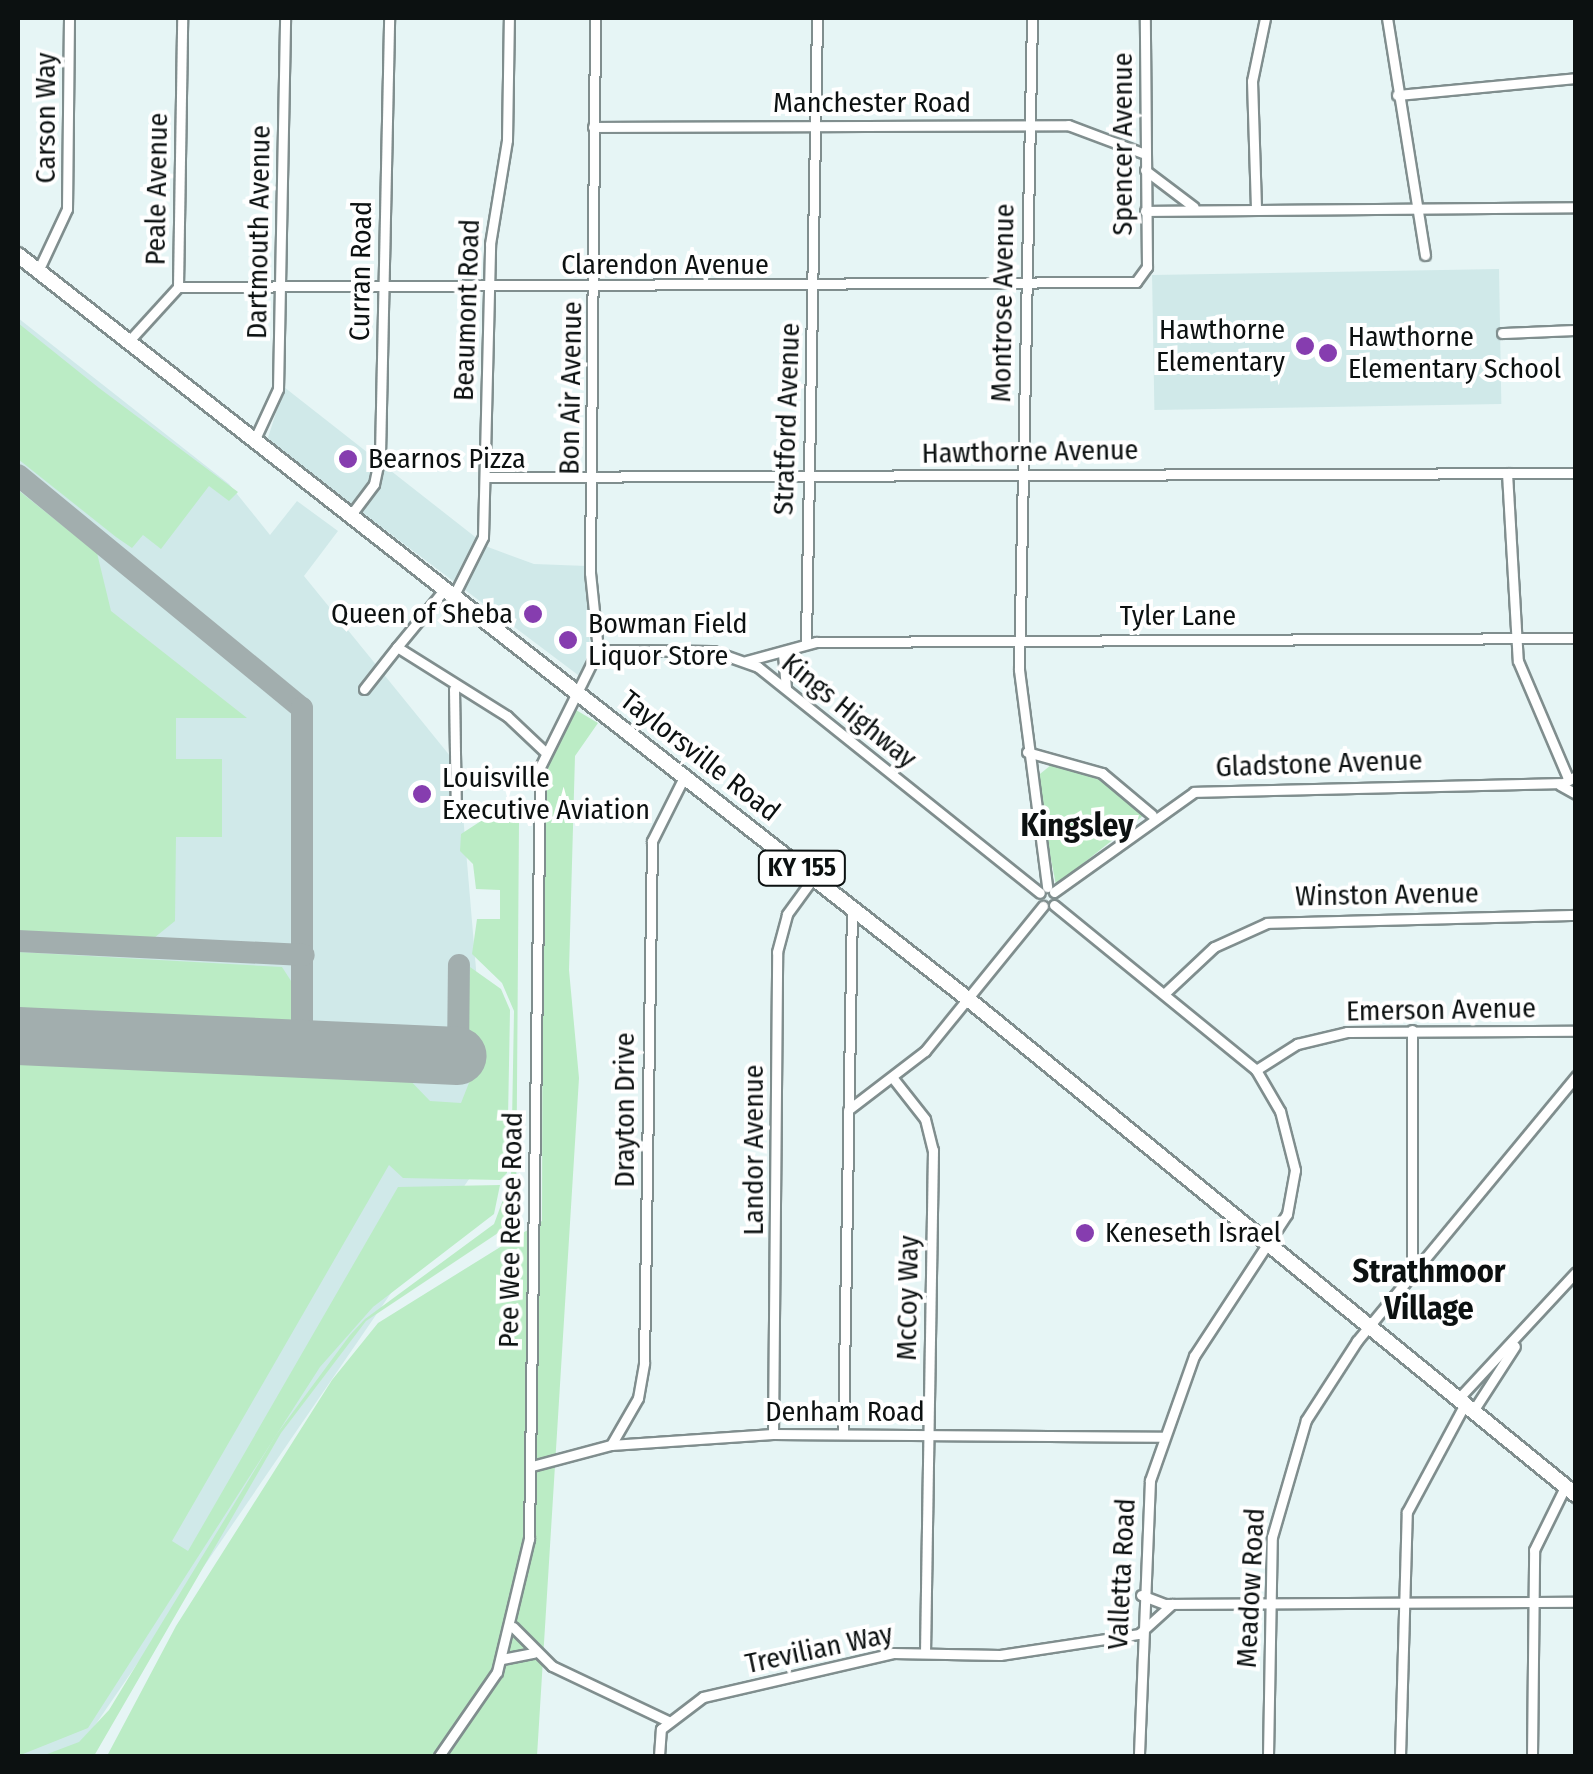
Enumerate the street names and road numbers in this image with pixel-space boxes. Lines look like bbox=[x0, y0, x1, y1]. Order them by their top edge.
street label: Spencer Avenue bbox=[1106, 52, 1140, 236]
street label: Carson Way bbox=[29, 53, 63, 183]
street label: Manchester Road bbox=[773, 86, 971, 120]
street label: Peale Avenue bbox=[139, 112, 175, 266]
street label: Dartmouth Avenue bbox=[240, 125, 278, 339]
street label: Curran Road bbox=[343, 201, 379, 341]
street label: Montrose Avenue bbox=[984, 203, 1022, 403]
street label: Beaumont Road bbox=[447, 218, 487, 402]
street label: Clarendon Avenue bbox=[561, 248, 769, 282]
street label: Bon Air Avenue bbox=[553, 301, 589, 475]
street label: Stratford Avenue bbox=[767, 322, 807, 516]
street label: Hawthorne Avenue bbox=[921, 433, 1139, 471]
street label: Tyler Lane bbox=[1120, 599, 1236, 633]
street label: Kings Highway bbox=[775, 646, 923, 776]
street label: Taylorsville Road bbox=[614, 683, 786, 829]
street label: Gladstone Avenue bbox=[1215, 744, 1423, 784]
road number: KY 155 bbox=[757, 848, 847, 888]
street label: Winston Avenue bbox=[1295, 877, 1479, 913]
street label: Emerson Avenue bbox=[1346, 992, 1536, 1028]
street label: Drayton Drive bbox=[608, 1032, 642, 1188]
street label: Landor Avenue bbox=[737, 1065, 771, 1235]
street label: Pee Wee Reese Road bbox=[492, 1112, 530, 1348]
street label: McCoy Way bbox=[890, 1235, 926, 1361]
street label: Denham Road bbox=[765, 1395, 925, 1429]
street label: Valletta Road bbox=[1101, 1497, 1143, 1651]
street label: Meadow Road bbox=[1230, 1507, 1272, 1669]
street label: Trevilian Way bbox=[742, 1617, 896, 1681]

